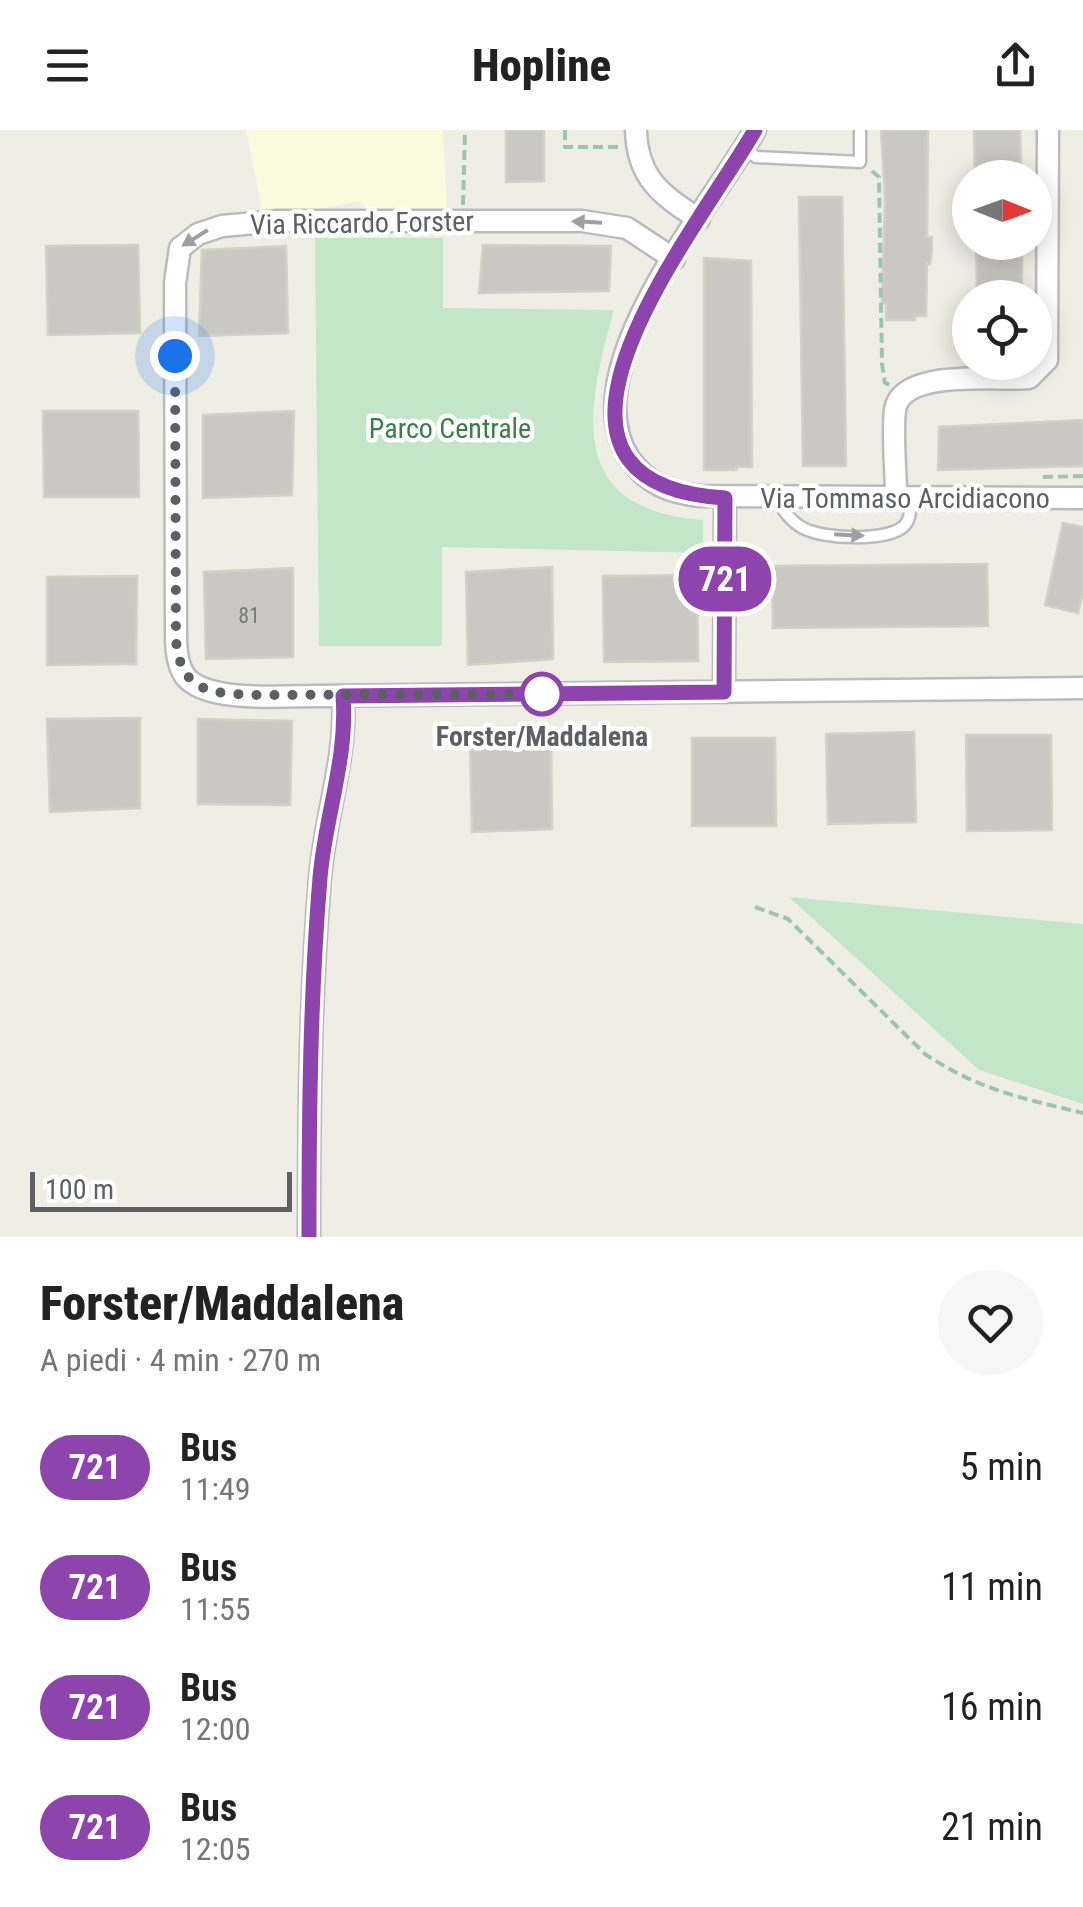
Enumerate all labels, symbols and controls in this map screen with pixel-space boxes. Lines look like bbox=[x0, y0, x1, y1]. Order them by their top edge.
icon: menu bbox=[40, 38, 95, 93]
icon: share bbox=[988, 38, 1043, 93]
text: Hopline bbox=[472, 39, 611, 92]
north arrow bbox=[952, 160, 1052, 260]
map controls bbox=[952, 160, 1052, 380]
street label: Via Riccardo Forster bbox=[250, 205, 474, 241]
one-way arrow bbox=[570, 214, 602, 230]
one-way arrow bbox=[182, 228, 209, 247]
button: locate bbox=[952, 280, 1052, 380]
your location bbox=[150, 331, 200, 381]
park label: Parco Centrale bbox=[369, 412, 531, 445]
street label: Via Tommaso Arcidiacono bbox=[760, 482, 1050, 515]
one-way arrow bbox=[834, 528, 866, 544]
line badge: 721 bbox=[668, 546, 782, 612]
text: 721 bbox=[698, 559, 752, 600]
house number: 81 bbox=[238, 603, 260, 628]
marker: Forster/Maddalena bbox=[521, 673, 563, 715]
place label: Forster/Maddalena bbox=[436, 720, 648, 753]
scale bar bbox=[30, 1167, 292, 1212]
text: 100 m bbox=[45, 1173, 114, 1206]
button: heart bbox=[938, 1270, 1043, 1375]
text: Forster/Maddalena bbox=[40, 1275, 404, 1332]
text: A piedi · 4 min · 270 m bbox=[40, 1341, 321, 1379]
text: Bus bbox=[180, 1426, 237, 1470]
text: 5 min bbox=[960, 1445, 1043, 1489]
text: 721 bbox=[68, 1447, 122, 1488]
text: 11:49 bbox=[180, 1470, 251, 1508]
text: Bus bbox=[180, 1546, 237, 1590]
text: 11 min bbox=[941, 1565, 1043, 1609]
text: 721 bbox=[68, 1567, 122, 1608]
text: 11:55 bbox=[180, 1590, 251, 1628]
text: Bus bbox=[180, 1666, 237, 1710]
text: 16 min bbox=[941, 1685, 1043, 1729]
text: 721 bbox=[68, 1687, 122, 1728]
text: 12:00 bbox=[180, 1710, 251, 1748]
text: Bus bbox=[180, 1786, 237, 1830]
text: 21 min bbox=[941, 1805, 1043, 1849]
text: 721 bbox=[68, 1807, 122, 1848]
text: 12:05 bbox=[180, 1830, 251, 1868]

